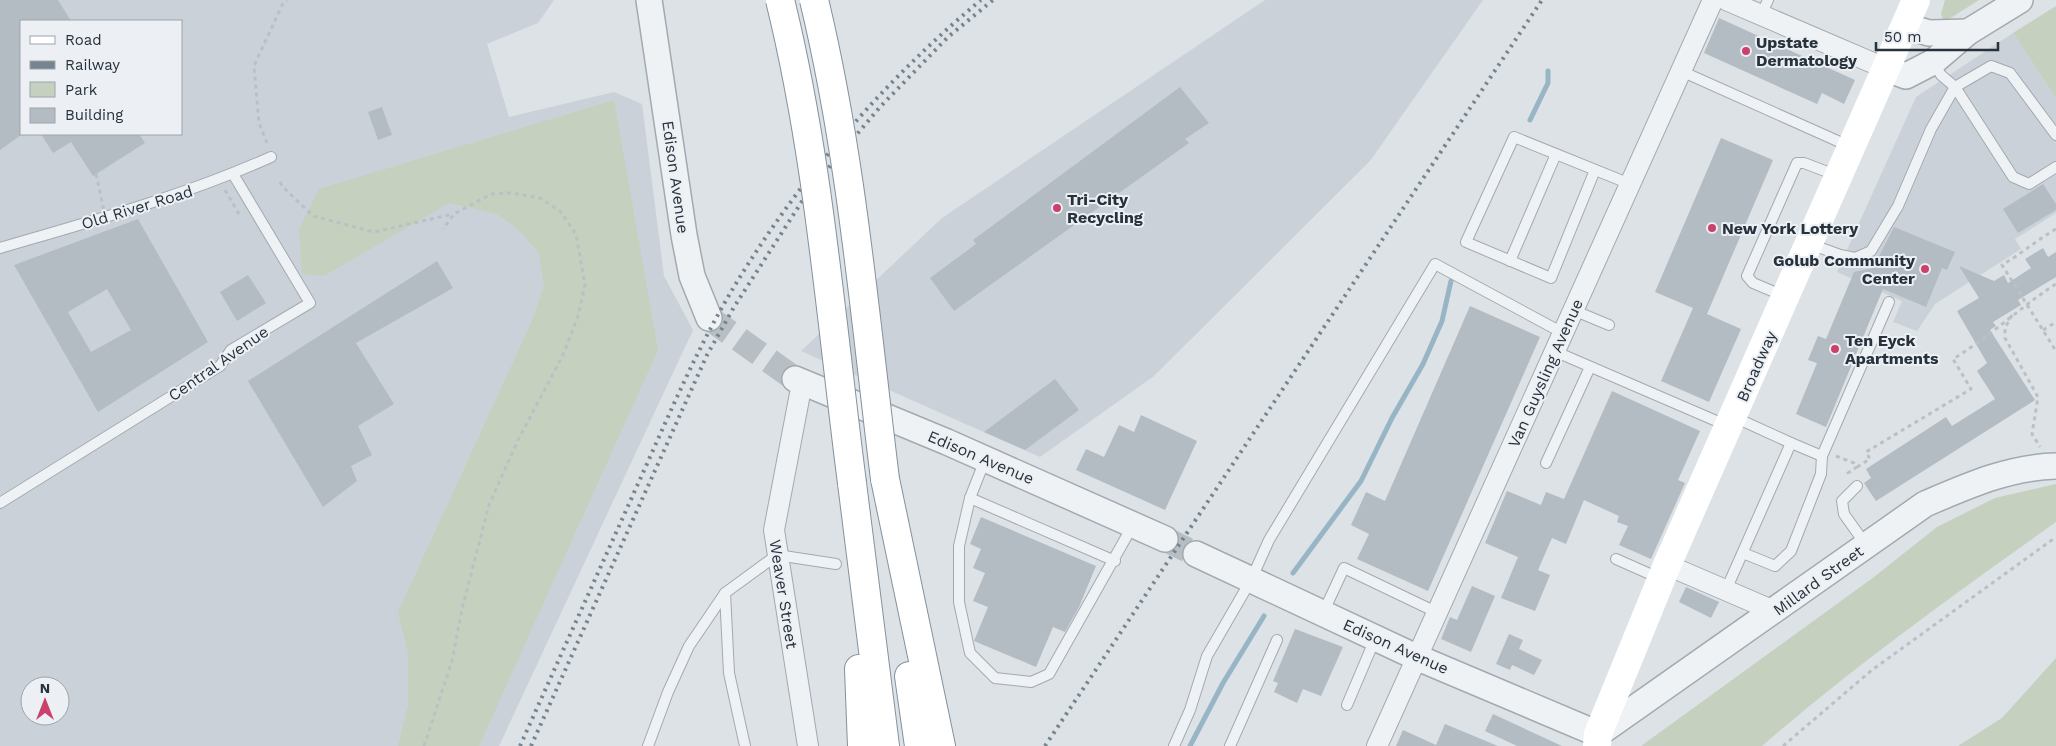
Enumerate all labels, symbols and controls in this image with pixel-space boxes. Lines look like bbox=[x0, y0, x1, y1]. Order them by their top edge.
legend bbox=[20, 20, 182, 135]
scale bar bbox=[1876, 20, 1998, 52]
text: 50 m bbox=[1884, 28, 1921, 46]
text: Road bbox=[65, 31, 102, 49]
place label: Upstate Dermatology bbox=[1756, 33, 1858, 70]
marker: Upstate Dermatology bbox=[1740, 45, 1752, 57]
text: Railway bbox=[65, 56, 120, 74]
text: Park bbox=[65, 81, 98, 99]
text: Building bbox=[65, 106, 123, 124]
street label: Edison Avenue bbox=[658, 120, 693, 235]
street label: Old River Road bbox=[79, 182, 195, 233]
place label: Tri-City Recycling bbox=[1067, 190, 1143, 227]
marker: Tri-City Recycling bbox=[1051, 202, 1063, 214]
place label: New York Lottery bbox=[1722, 219, 1859, 238]
marker: New York Lottery bbox=[1706, 222, 1718, 234]
place label: Golub Community Center bbox=[1773, 251, 1916, 288]
marker: Golub Community Center bbox=[1919, 263, 1931, 275]
street label: Van Guysling Avenue bbox=[1504, 296, 1587, 450]
street label: Central Avenue bbox=[165, 322, 272, 405]
street label: Broadway bbox=[1732, 327, 1781, 405]
place label: Ten Eyck Apartments bbox=[1845, 331, 1939, 368]
marker: Ten Eyck Apartments bbox=[1829, 343, 1841, 355]
street label: Edison Avenue bbox=[925, 427, 1037, 488]
street label: Weaver Street bbox=[766, 538, 802, 650]
street label: Millard Street bbox=[1770, 541, 1867, 619]
street label: Edison Avenue bbox=[1340, 615, 1452, 678]
north arrow bbox=[20, 676, 70, 726]
text: N bbox=[40, 680, 50, 696]

